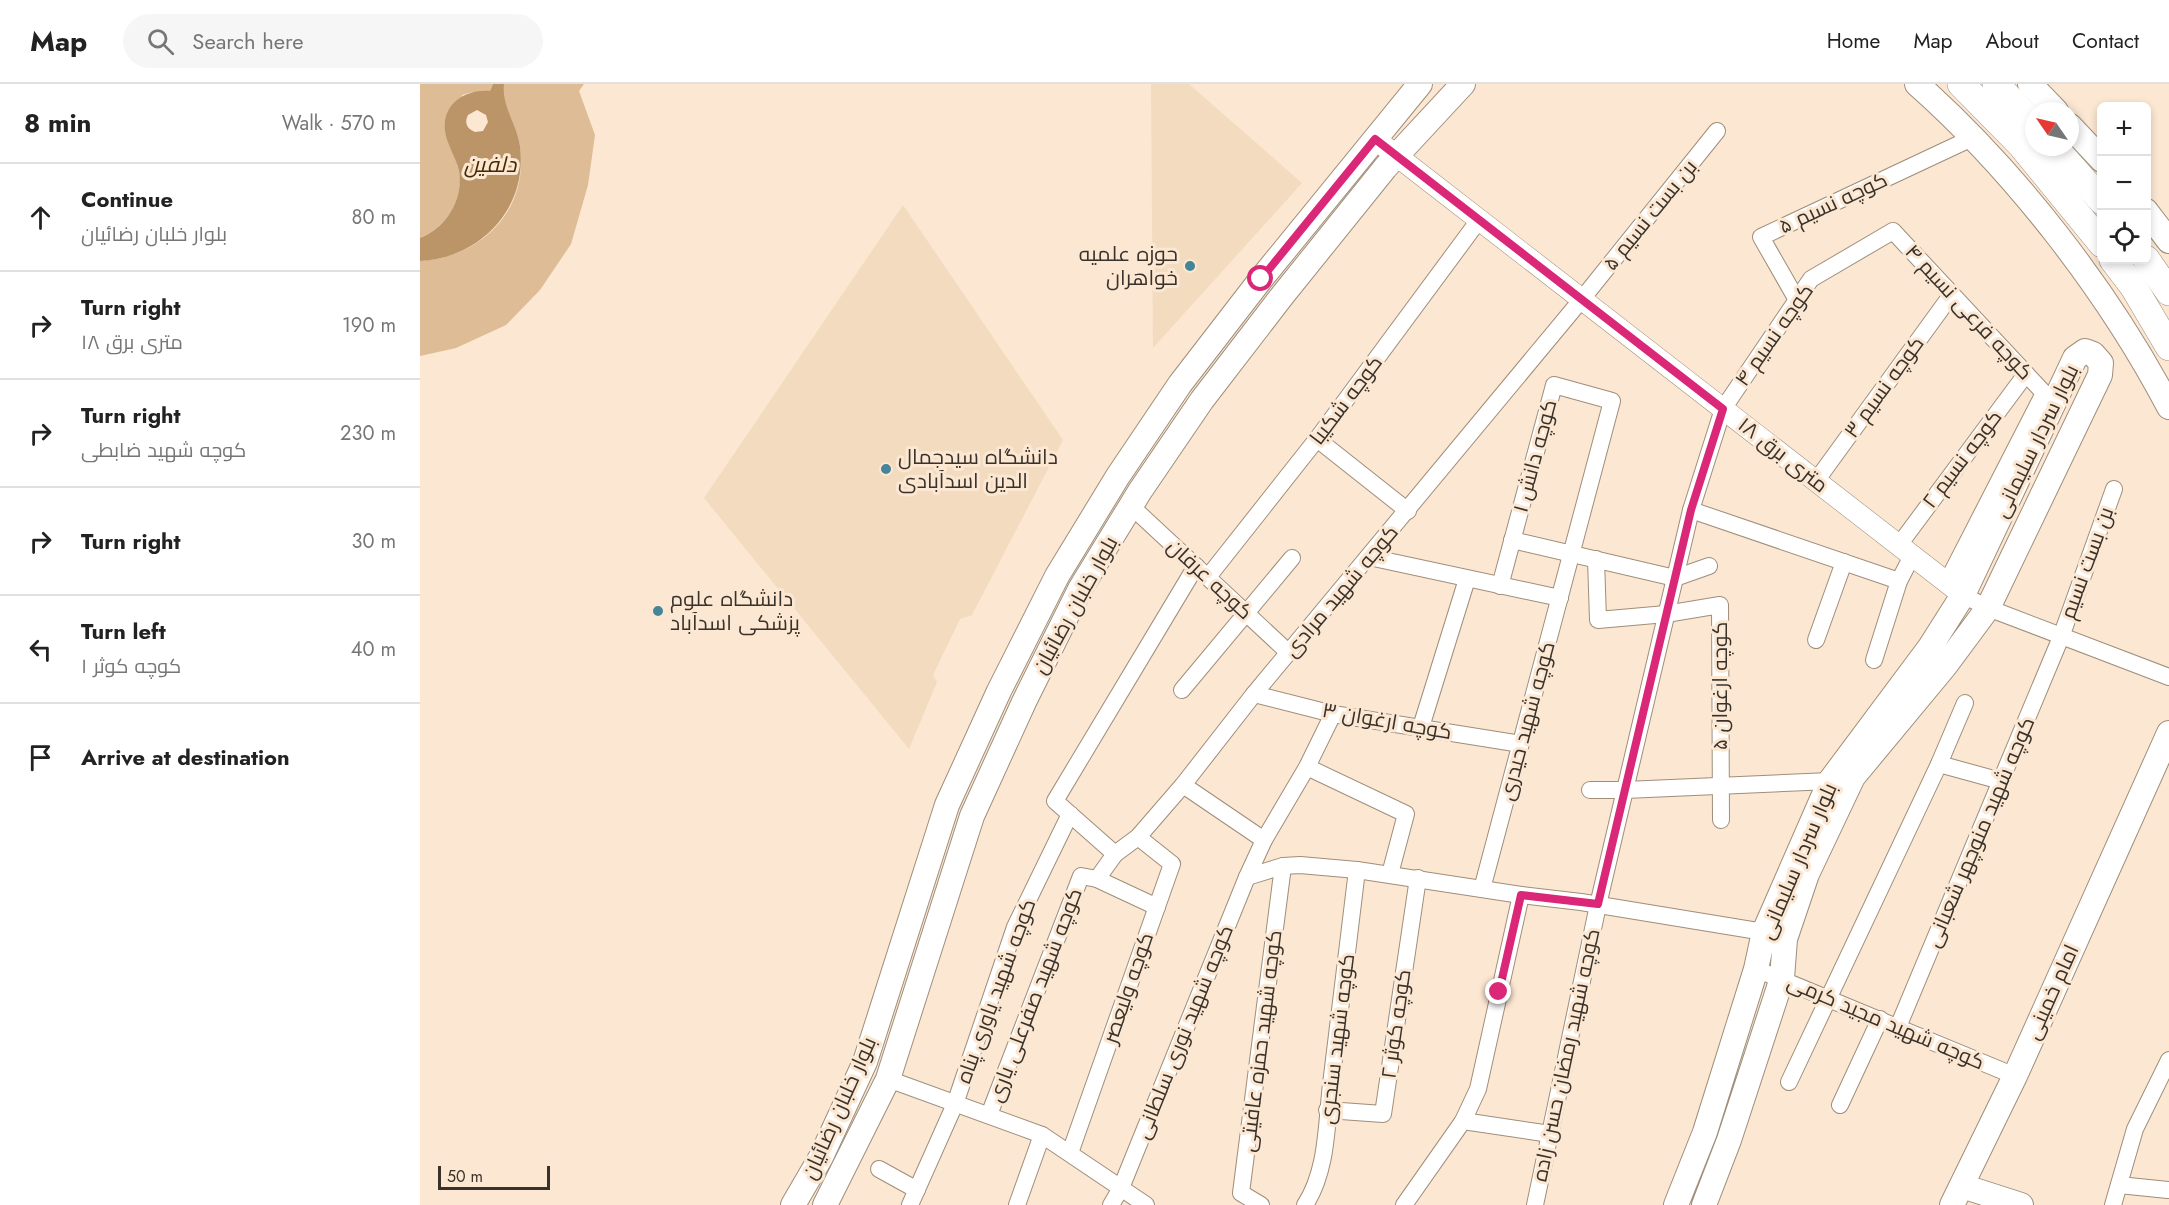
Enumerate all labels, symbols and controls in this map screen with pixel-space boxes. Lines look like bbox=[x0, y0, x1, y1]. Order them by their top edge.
search box bbox=[123, 14, 543, 68]
text: Map bbox=[30, 21, 87, 62]
icon: search bbox=[144, 25, 177, 58]
text: Search here bbox=[192, 25, 304, 57]
text: Home bbox=[1827, 26, 1880, 56]
text: Map bbox=[1913, 26, 1953, 56]
text: About bbox=[1986, 26, 2039, 56]
text: Contact bbox=[2072, 26, 2139, 56]
north arrow bbox=[2025, 102, 2079, 156]
map controls bbox=[2097, 102, 2151, 264]
button: + bbox=[2097, 102, 2151, 156]
text: 8 min bbox=[24, 104, 92, 142]
text: Walk · 570 m bbox=[282, 109, 396, 138]
water label: دلفین bbox=[464, 148, 518, 180]
street label: بن بست نسیم ۵ bbox=[1596, 153, 1704, 277]
button: − bbox=[2097, 156, 2151, 210]
street label: کوچه نسیم ۵ bbox=[1774, 165, 1892, 241]
text: Continue bbox=[81, 183, 173, 215]
icon: ahead bbox=[24, 201, 57, 234]
text: 80 m bbox=[351, 203, 396, 232]
button: locate bbox=[2097, 210, 2151, 264]
text: بلوار خلبان رضائیان bbox=[81, 220, 227, 249]
street label: کوچه فرعی نسیم ۴ bbox=[1898, 238, 2040, 386]
place label: حوزه علمیه خواهران bbox=[1079, 239, 1178, 293]
marker: حوزه علمیه خواهران bbox=[1183, 259, 1197, 273]
route start bbox=[1247, 265, 1273, 291]
street label: کوچه نسیم ۴ bbox=[1727, 278, 1821, 392]
text: Turn right bbox=[81, 291, 181, 323]
icon: right bbox=[24, 309, 57, 342]
text: 190 m bbox=[342, 311, 396, 340]
text: ۱۸ متری برق bbox=[81, 328, 183, 357]
street label: کوچه نسیم ۳ bbox=[1837, 330, 1931, 444]
street label: کوچه شکیبا bbox=[1302, 349, 1390, 451]
street label: بلوار سردار سلیمانی bbox=[1986, 359, 2086, 523]
street label: کوچه دانش ۱ bbox=[1506, 396, 1564, 516]
text: Turn right bbox=[81, 399, 181, 431]
street label: کوچه نسیم ۲ bbox=[1915, 403, 2009, 515]
street label: ۱۸ متری برق bbox=[1732, 410, 1834, 500]
icon: right bbox=[24, 417, 57, 450]
text: 230 m bbox=[340, 419, 396, 448]
text: کوچه شهید ضابطی bbox=[81, 436, 246, 465]
place label: دانشگاه سیدجمال الدین اسدآبادی bbox=[898, 442, 1058, 496]
marker: دانشگاه سیدجمال الدین اسدآبادی bbox=[879, 462, 893, 476]
street label: بن بست نسیم bbox=[2053, 503, 2121, 623]
street label: کوچه شهید مرادی bbox=[1277, 518, 1405, 664]
icon: right bbox=[24, 525, 57, 558]
text: Turn right bbox=[81, 525, 181, 557]
text: 30 m bbox=[351, 527, 396, 556]
street label: بلوار خلبان رضائیان bbox=[1025, 531, 1125, 679]
street label: کوچه عرفان bbox=[1161, 532, 1259, 626]
place label: دانشگاه علوم پزشکی اسدآباد bbox=[670, 584, 800, 638]
marker: دانشگاه علوم پزشکی اسدآباد bbox=[651, 604, 665, 618]
text: Turn left bbox=[81, 615, 166, 647]
street label: کوچه ارغوان ۵ bbox=[1705, 622, 1735, 750]
icon: left bbox=[24, 633, 57, 666]
text: 40 m bbox=[351, 635, 396, 664]
street label: کوچه شهید حیدری bbox=[1491, 638, 1563, 804]
text: کوچه کوثر ۱ bbox=[81, 652, 181, 681]
street label: کوچه ارغوان ۳ bbox=[1320, 695, 1454, 747]
street label: کوچه شهید منوچهر شعبانی bbox=[1918, 712, 2042, 952]
icon: arrive bbox=[24, 741, 57, 774]
text: Arrive at destination bbox=[81, 741, 290, 773]
street label: بلوار سردار سلیمانی bbox=[1752, 778, 1844, 944]
street label: کوچه شهید صفرعلی یاری bbox=[980, 884, 1090, 1106]
street label: کوچه شهید یاوری پناه bbox=[949, 895, 1043, 1087]
street label: کوچه شهید نوری سلطانی bbox=[1127, 920, 1241, 1144]
street label: کوچه شهید رمضان حسن زاده bbox=[1525, 926, 1607, 1184]
street label: کوچه ولیعصر bbox=[1095, 928, 1161, 1048]
street label: کوچه شهید حمزه عافیتی bbox=[1233, 928, 1289, 1154]
street label: امام خمینی bbox=[2018, 940, 2086, 1044]
street label: کوچه شهید سنجری bbox=[1312, 952, 1362, 1126]
street label: کوچه کوثر ۲ bbox=[1373, 967, 1419, 1081]
street label: کوچه شهید مجید کرمی bbox=[1783, 967, 1989, 1077]
route end bbox=[1485, 978, 1511, 1004]
street label: بلوار خلبان رضائیان bbox=[794, 1032, 884, 1184]
scale bar bbox=[438, 1163, 550, 1190]
text: 50 m bbox=[447, 1165, 483, 1188]

